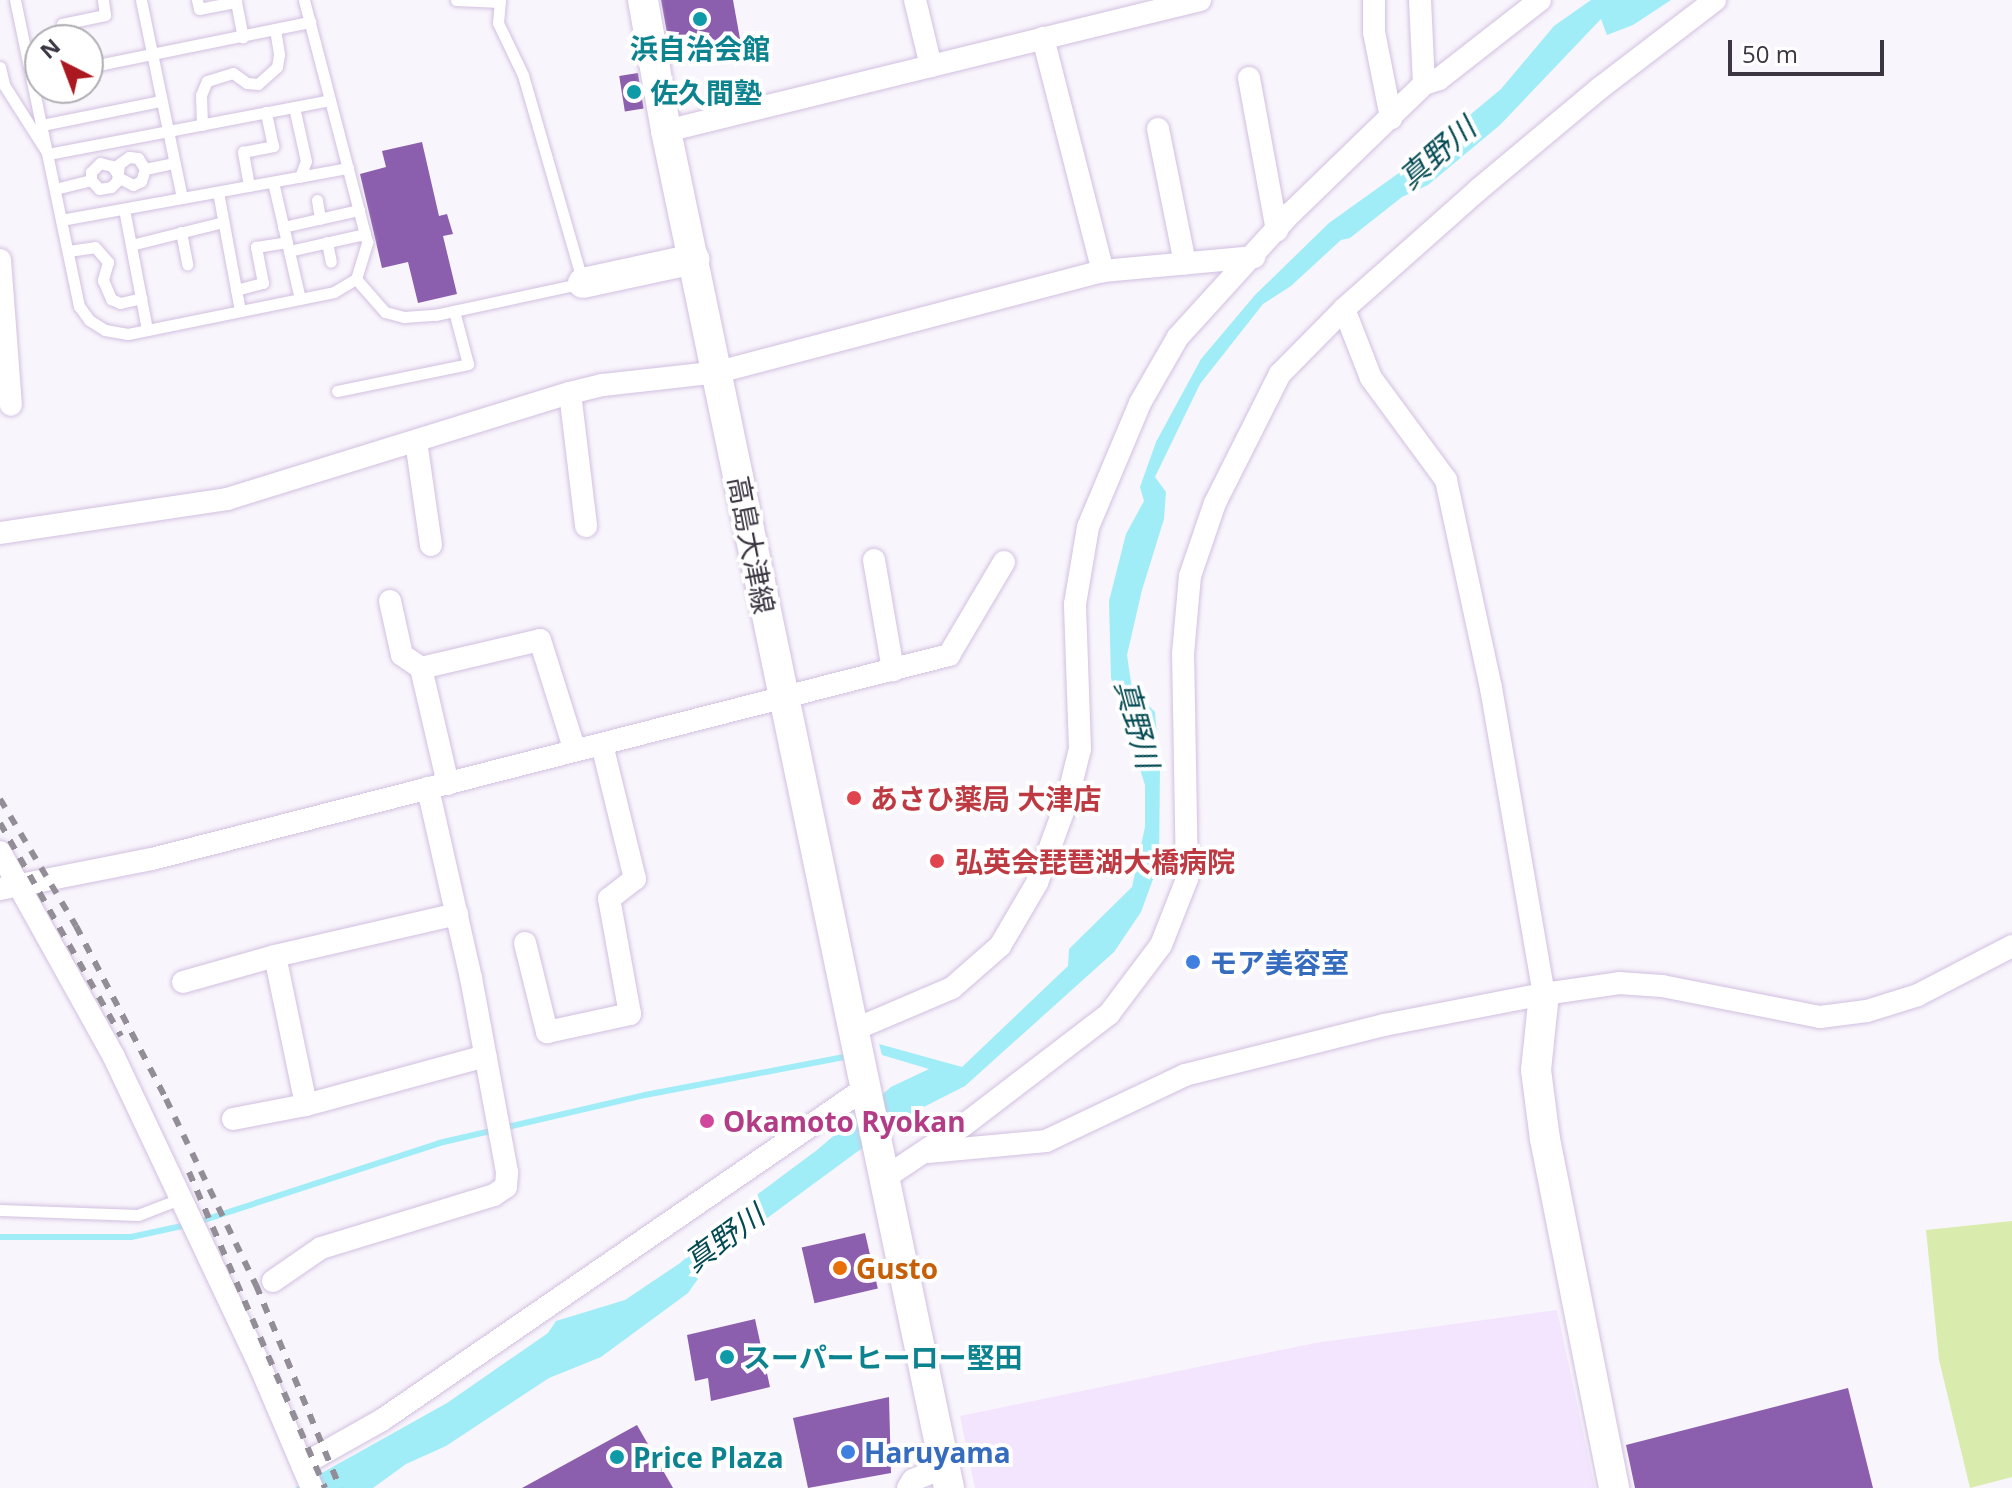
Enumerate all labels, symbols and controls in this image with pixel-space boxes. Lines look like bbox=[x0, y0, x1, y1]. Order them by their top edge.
marker: 浜自治会館 bbox=[691, 10, 709, 28]
north arrow bbox=[24, 24, 104, 104]
scale bar bbox=[1732, 24, 1888, 74]
text: N bbox=[33, 31, 66, 65]
place label: 浜自治会館 bbox=[630, 31, 770, 65]
text: 50 m bbox=[1742, 37, 1798, 70]
place label: 佐久間塾 bbox=[650, 75, 762, 109]
marker: 佐久間塾 bbox=[625, 83, 643, 101]
water label: 真野川 bbox=[1391, 110, 1483, 196]
street label: 高島大津線 bbox=[722, 473, 782, 617]
water label: 真野川 bbox=[1108, 676, 1166, 772]
place label: あさひ薬局 大津店 bbox=[870, 781, 1101, 815]
marker: あさひ薬局 大津店 bbox=[845, 789, 863, 807]
place label: 弘英会琵琶湖大橋病院 bbox=[955, 844, 1235, 878]
marker: 弘英会琵琶湖大橋病院 bbox=[926, 850, 948, 872]
place label: モア美容室 bbox=[1209, 945, 1349, 979]
marker: モア美容室 bbox=[1184, 953, 1202, 971]
place label: Okamoto Ryokan bbox=[723, 1104, 966, 1138]
marker: Okamoto Ryokan bbox=[698, 1112, 716, 1130]
water label: 真野川 bbox=[677, 1197, 771, 1279]
place label: Gusto bbox=[856, 1251, 938, 1285]
marker: Gusto bbox=[831, 1259, 849, 1277]
place label: スーパーヒーロー堅田 bbox=[743, 1340, 1023, 1374]
marker: スーパーヒーロー堅田 bbox=[718, 1348, 736, 1366]
place label: Haruyama bbox=[864, 1435, 1011, 1469]
place label: Price Plaza bbox=[633, 1440, 784, 1474]
marker: Haruyama bbox=[839, 1443, 857, 1461]
marker: Price Plaza bbox=[608, 1448, 626, 1466]

